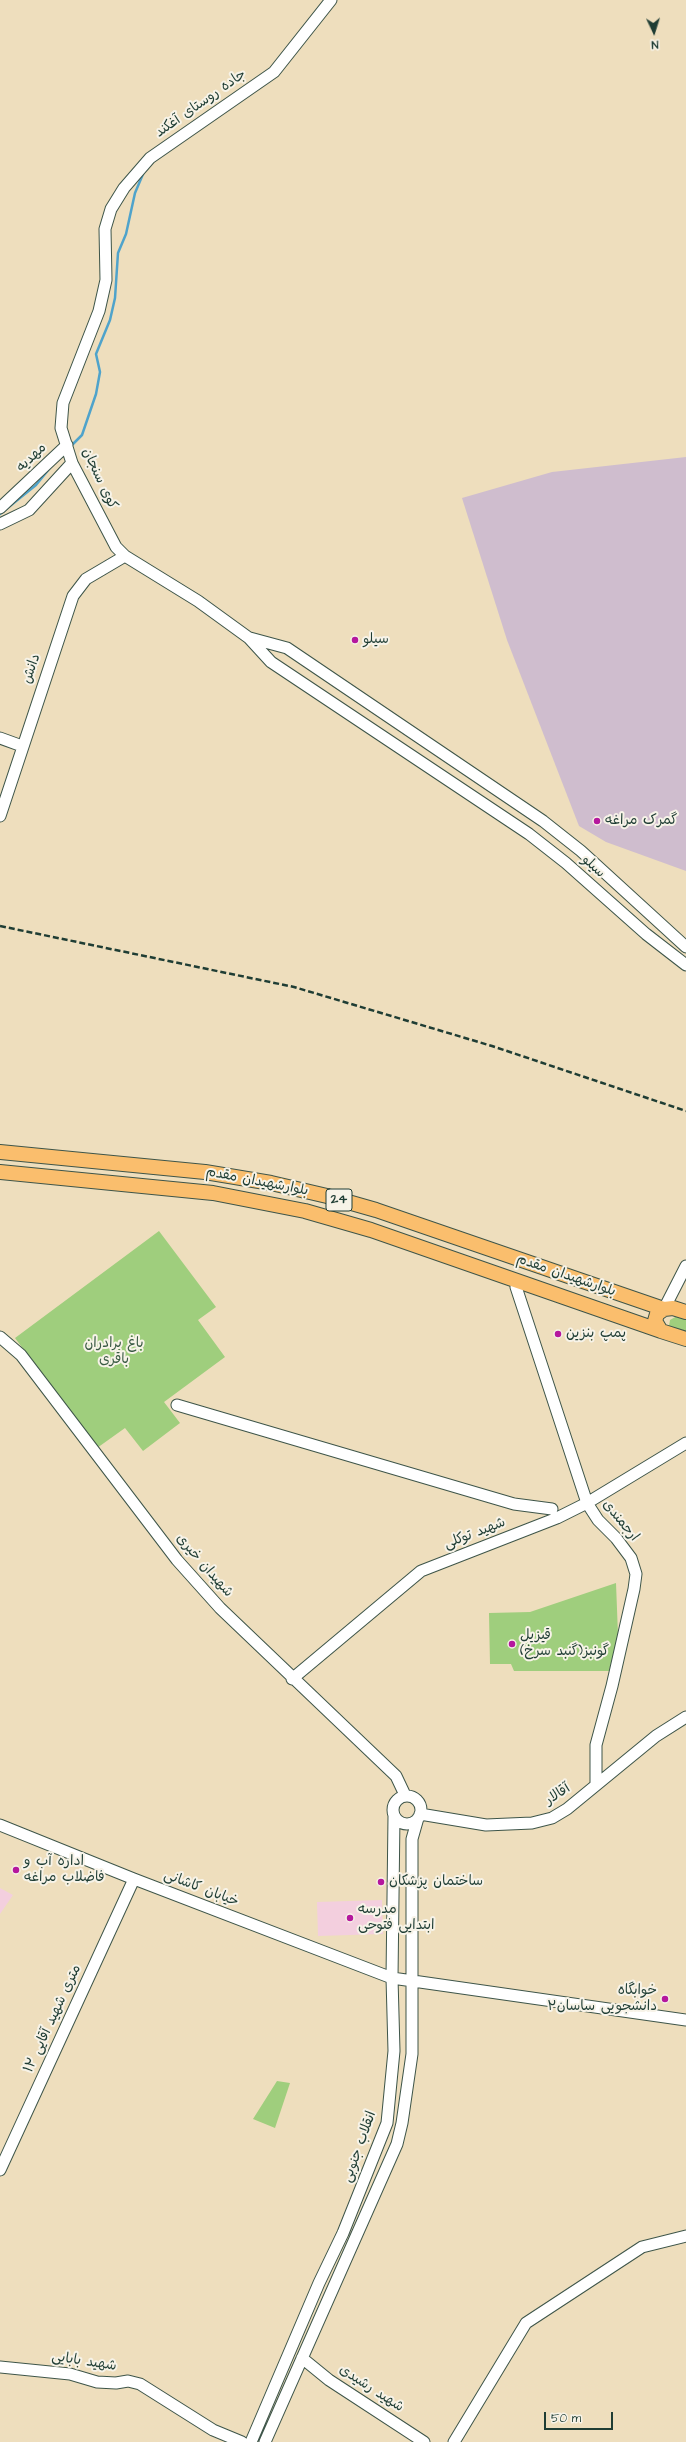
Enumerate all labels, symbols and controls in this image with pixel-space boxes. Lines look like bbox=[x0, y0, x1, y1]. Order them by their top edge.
north arrow bbox=[634, 12, 674, 52]
text: N bbox=[651, 37, 659, 52]
street label: جاده روستای آغکند bbox=[152, 66, 250, 142]
street label: مهدیه bbox=[14, 440, 50, 476]
street label: کوی سنجان bbox=[78, 446, 120, 512]
place label: سیلو bbox=[363, 632, 389, 648]
marker: سیلو bbox=[350, 635, 360, 645]
street label: دانش bbox=[19, 652, 45, 686]
place label: گمرک مراغه bbox=[605, 813, 677, 829]
marker: گمرک مراغه bbox=[592, 816, 602, 826]
street label: سیلو bbox=[578, 852, 608, 882]
street label: بلوارشهیدان مقدم bbox=[204, 1164, 310, 1200]
road number: 24 bbox=[326, 1189, 352, 1211]
street label: بلوارشهیدان مقدم bbox=[514, 1251, 618, 1301]
place label: پمپ بنزین bbox=[566, 1326, 626, 1342]
marker: پمپ بنزین bbox=[553, 1329, 563, 1339]
park label: باغ برادران باقری bbox=[84, 1336, 144, 1368]
street label: ارجمندی bbox=[598, 1497, 642, 1545]
street label: شهید توکلی bbox=[442, 1515, 508, 1553]
street label: شهیدان خیری bbox=[172, 1531, 236, 1601]
place label: قیزیل گونبز(گنبد سرخ) bbox=[520, 1628, 609, 1660]
marker: قیزیل گونبز(گنبد سرخ) bbox=[507, 1639, 517, 1649]
street label: آقالار bbox=[542, 1781, 574, 1809]
place label: اداره آب و فاضلاب مراغه bbox=[24, 1854, 105, 1886]
marker: اداره آب و فاضلاب مراغه bbox=[11, 1865, 21, 1875]
street label: خیابان کاشانی bbox=[161, 1867, 241, 1911]
place label: ساختمان پزشکان bbox=[389, 1874, 483, 1890]
marker: ساختمان پزشکان bbox=[376, 1877, 386, 1887]
place label: مدرسه ابتدایی فتوحی bbox=[358, 1902, 435, 1934]
marker: مدرسه ابتدایی فتوحی bbox=[345, 1913, 355, 1923]
street label: ۱۲ متری شهید آقایی bbox=[21, 1962, 85, 2076]
place label: خوابگاه دانشجویی ساسان۲ bbox=[547, 1983, 657, 2016]
marker: خوابگاه دانشجویی ساسان۲ bbox=[660, 1994, 670, 2004]
street label: انقلاب جنوبی bbox=[339, 2109, 381, 2185]
street label: شهید بابایی bbox=[50, 2349, 118, 2375]
street label: شهید رشیدی bbox=[335, 2362, 407, 2416]
scale bar bbox=[546, 2404, 615, 2430]
text: 50 m bbox=[551, 2410, 581, 2427]

